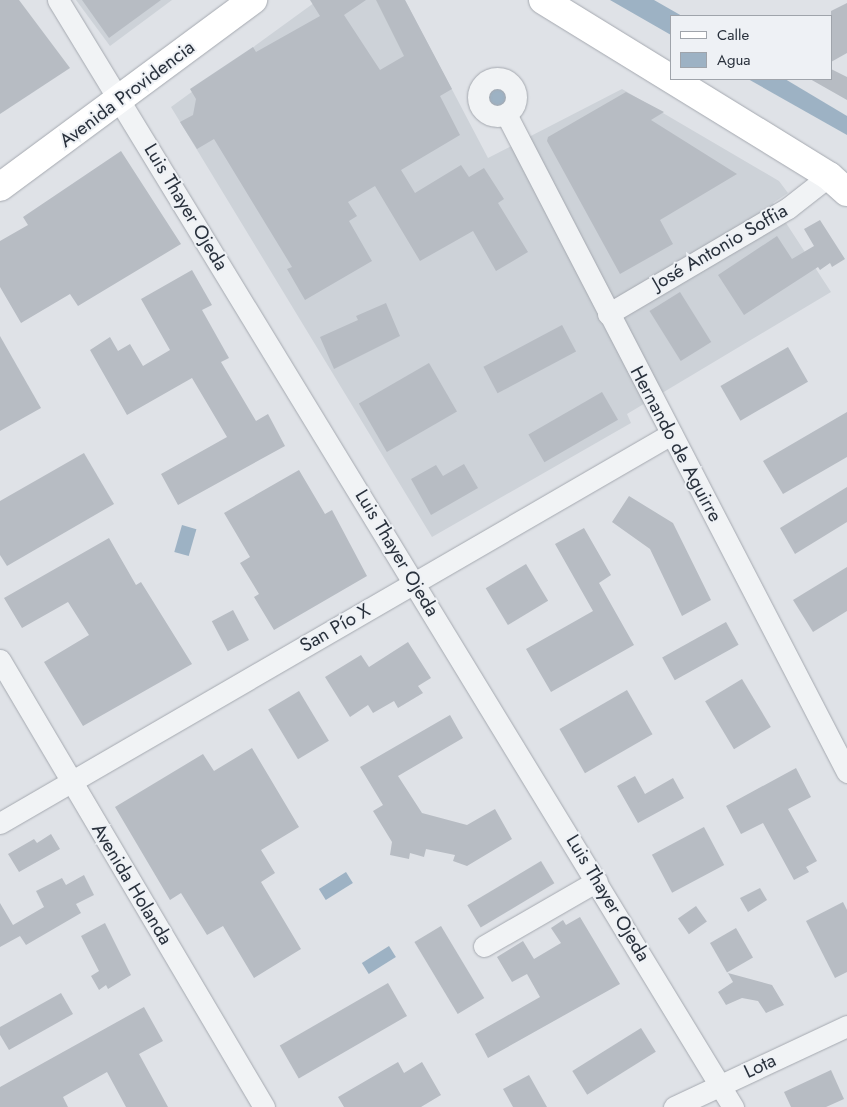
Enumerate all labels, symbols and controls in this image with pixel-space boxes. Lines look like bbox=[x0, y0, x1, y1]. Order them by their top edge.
legend bbox=[670, 15, 832, 80]
text: Calle bbox=[717, 24, 749, 46]
street label: Avenida Providencia bbox=[55, 36, 199, 152]
text: Agua bbox=[717, 49, 751, 71]
street label: Luis Thayer Ojeda bbox=[139, 139, 233, 275]
street label: José Antonio Soffia bbox=[648, 199, 792, 295]
street label: Hernando de Aguirre bbox=[625, 362, 727, 526]
street label: Luis Thayer Ojeda bbox=[350, 485, 444, 621]
street label: San Pío X bbox=[296, 599, 374, 657]
street label: Avenida Holanda bbox=[87, 819, 177, 949]
street label: Luis Thayer Ojeda bbox=[561, 830, 655, 966]
street label: Lota bbox=[740, 1049, 780, 1083]

